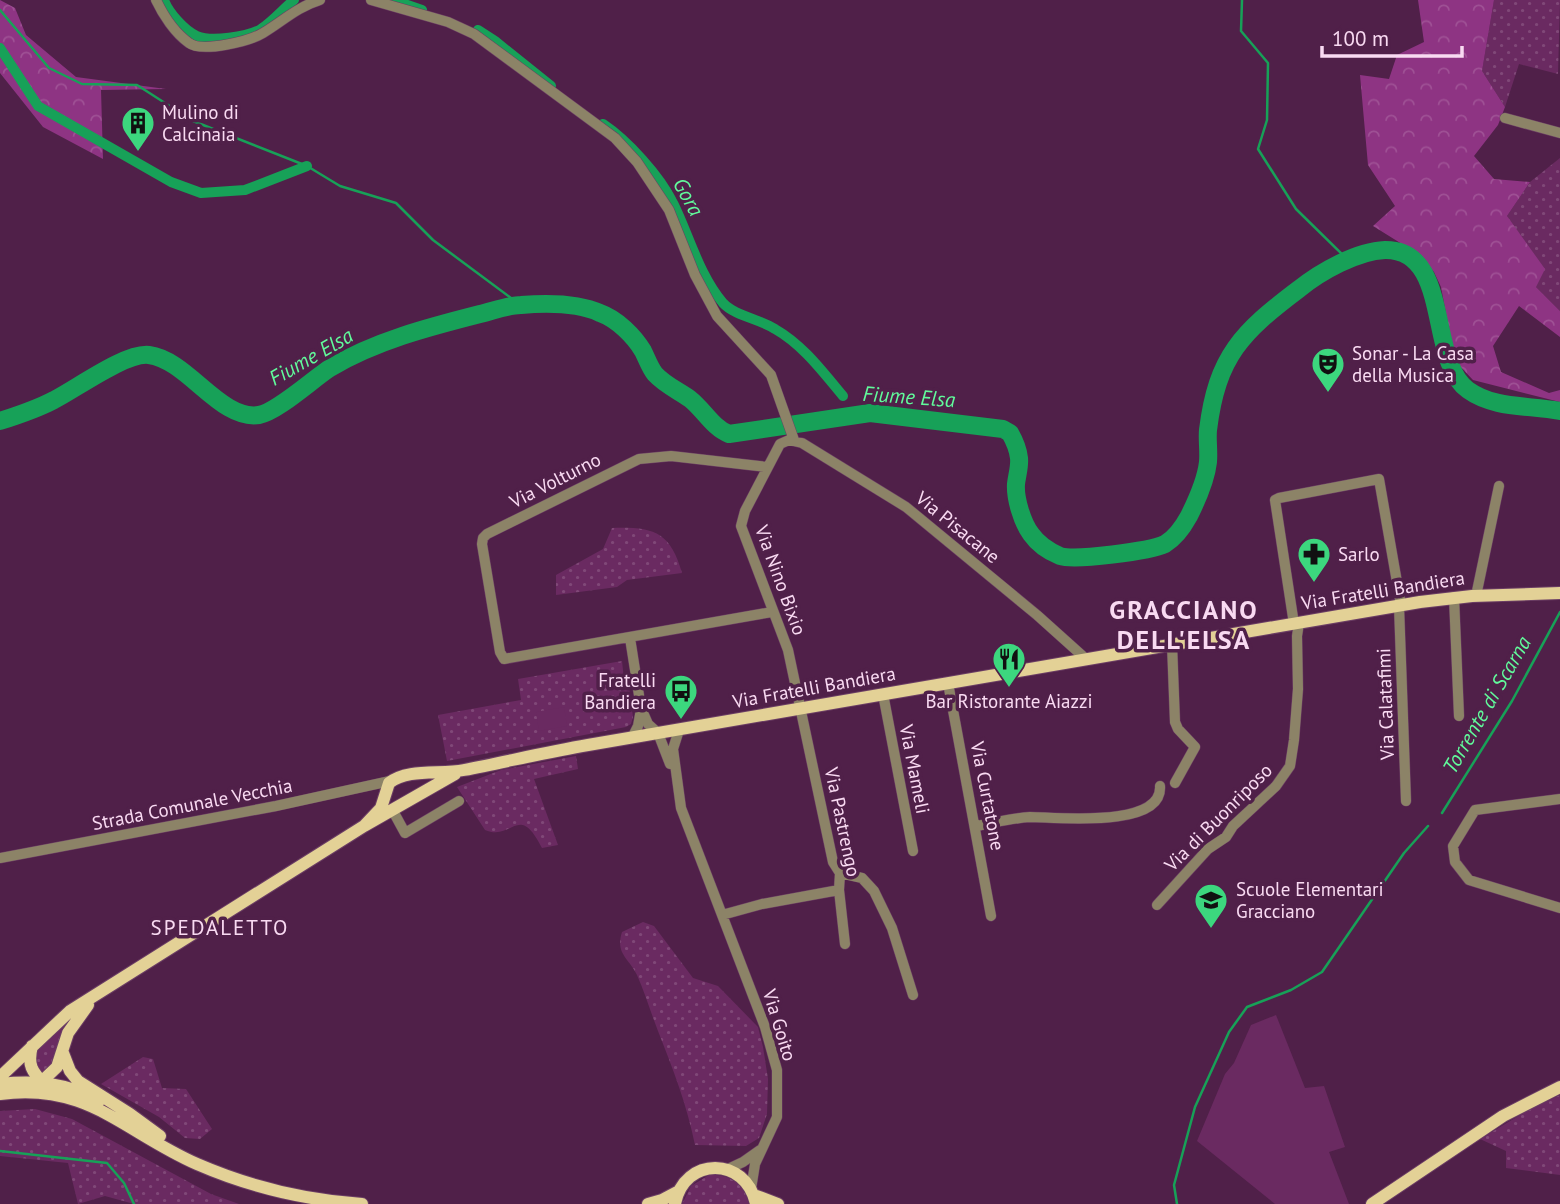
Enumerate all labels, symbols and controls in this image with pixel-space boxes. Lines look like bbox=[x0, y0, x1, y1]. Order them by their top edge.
scale bar bbox=[1322, 14, 1462, 58]
text: 100 m bbox=[1332, 25, 1389, 52]
place label: Mulino di Calcinaia bbox=[162, 100, 239, 146]
building icon: Mulino di Calcinaia bbox=[119, 104, 157, 153]
water label: Gora bbox=[667, 173, 710, 221]
water label: Fiume Elsa bbox=[264, 321, 358, 391]
place label: Sonar - La Casa della Musica bbox=[1352, 341, 1474, 387]
theatre icon: Sonar - La Casa della Musica bbox=[1309, 345, 1347, 394]
water label: Fiume Elsa bbox=[862, 380, 957, 413]
street label: Via Volturno bbox=[505, 447, 605, 514]
street label: Via Pisacane bbox=[910, 485, 1005, 568]
street label: Via Nino Bixio bbox=[750, 521, 812, 638]
pharmacy icon: Sarlo bbox=[1295, 535, 1333, 584]
place label: Sarlo bbox=[1338, 542, 1380, 566]
street label: Via Fratelli Bandiera bbox=[1299, 565, 1466, 615]
district label: GRACCIANO DELL'ELSA bbox=[1109, 593, 1259, 656]
water label: Torrente di Scarna bbox=[1436, 630, 1537, 778]
restaurant icon: Bar Ristorante Aiazzi bbox=[990, 640, 1028, 689]
street label: Via Calatafimi bbox=[1371, 648, 1399, 761]
street label: Via Fratelli Bandiera bbox=[730, 661, 897, 713]
place label: Fratelli Bandiera bbox=[584, 668, 656, 714]
bus stop icon: Fratelli Bandiera bbox=[662, 672, 700, 721]
place label: Bar Ristorante Aiazzi bbox=[925, 689, 1093, 713]
street label: Via Mameli bbox=[894, 721, 935, 816]
street label: Via Curtatone bbox=[965, 738, 1010, 853]
street label: Via di Buonriposo bbox=[1158, 758, 1277, 877]
street label: Via Pastrengo bbox=[820, 764, 866, 879]
street label: Strada Comunale Vecchia bbox=[90, 773, 294, 835]
place label: Scuole Elementari Gracciano bbox=[1236, 877, 1384, 923]
school or university icon: Scuole Elementari Gracciano bbox=[1192, 881, 1230, 930]
district label: SPEDALETTO bbox=[151, 914, 289, 941]
street label: Via Goito bbox=[757, 985, 802, 1064]

